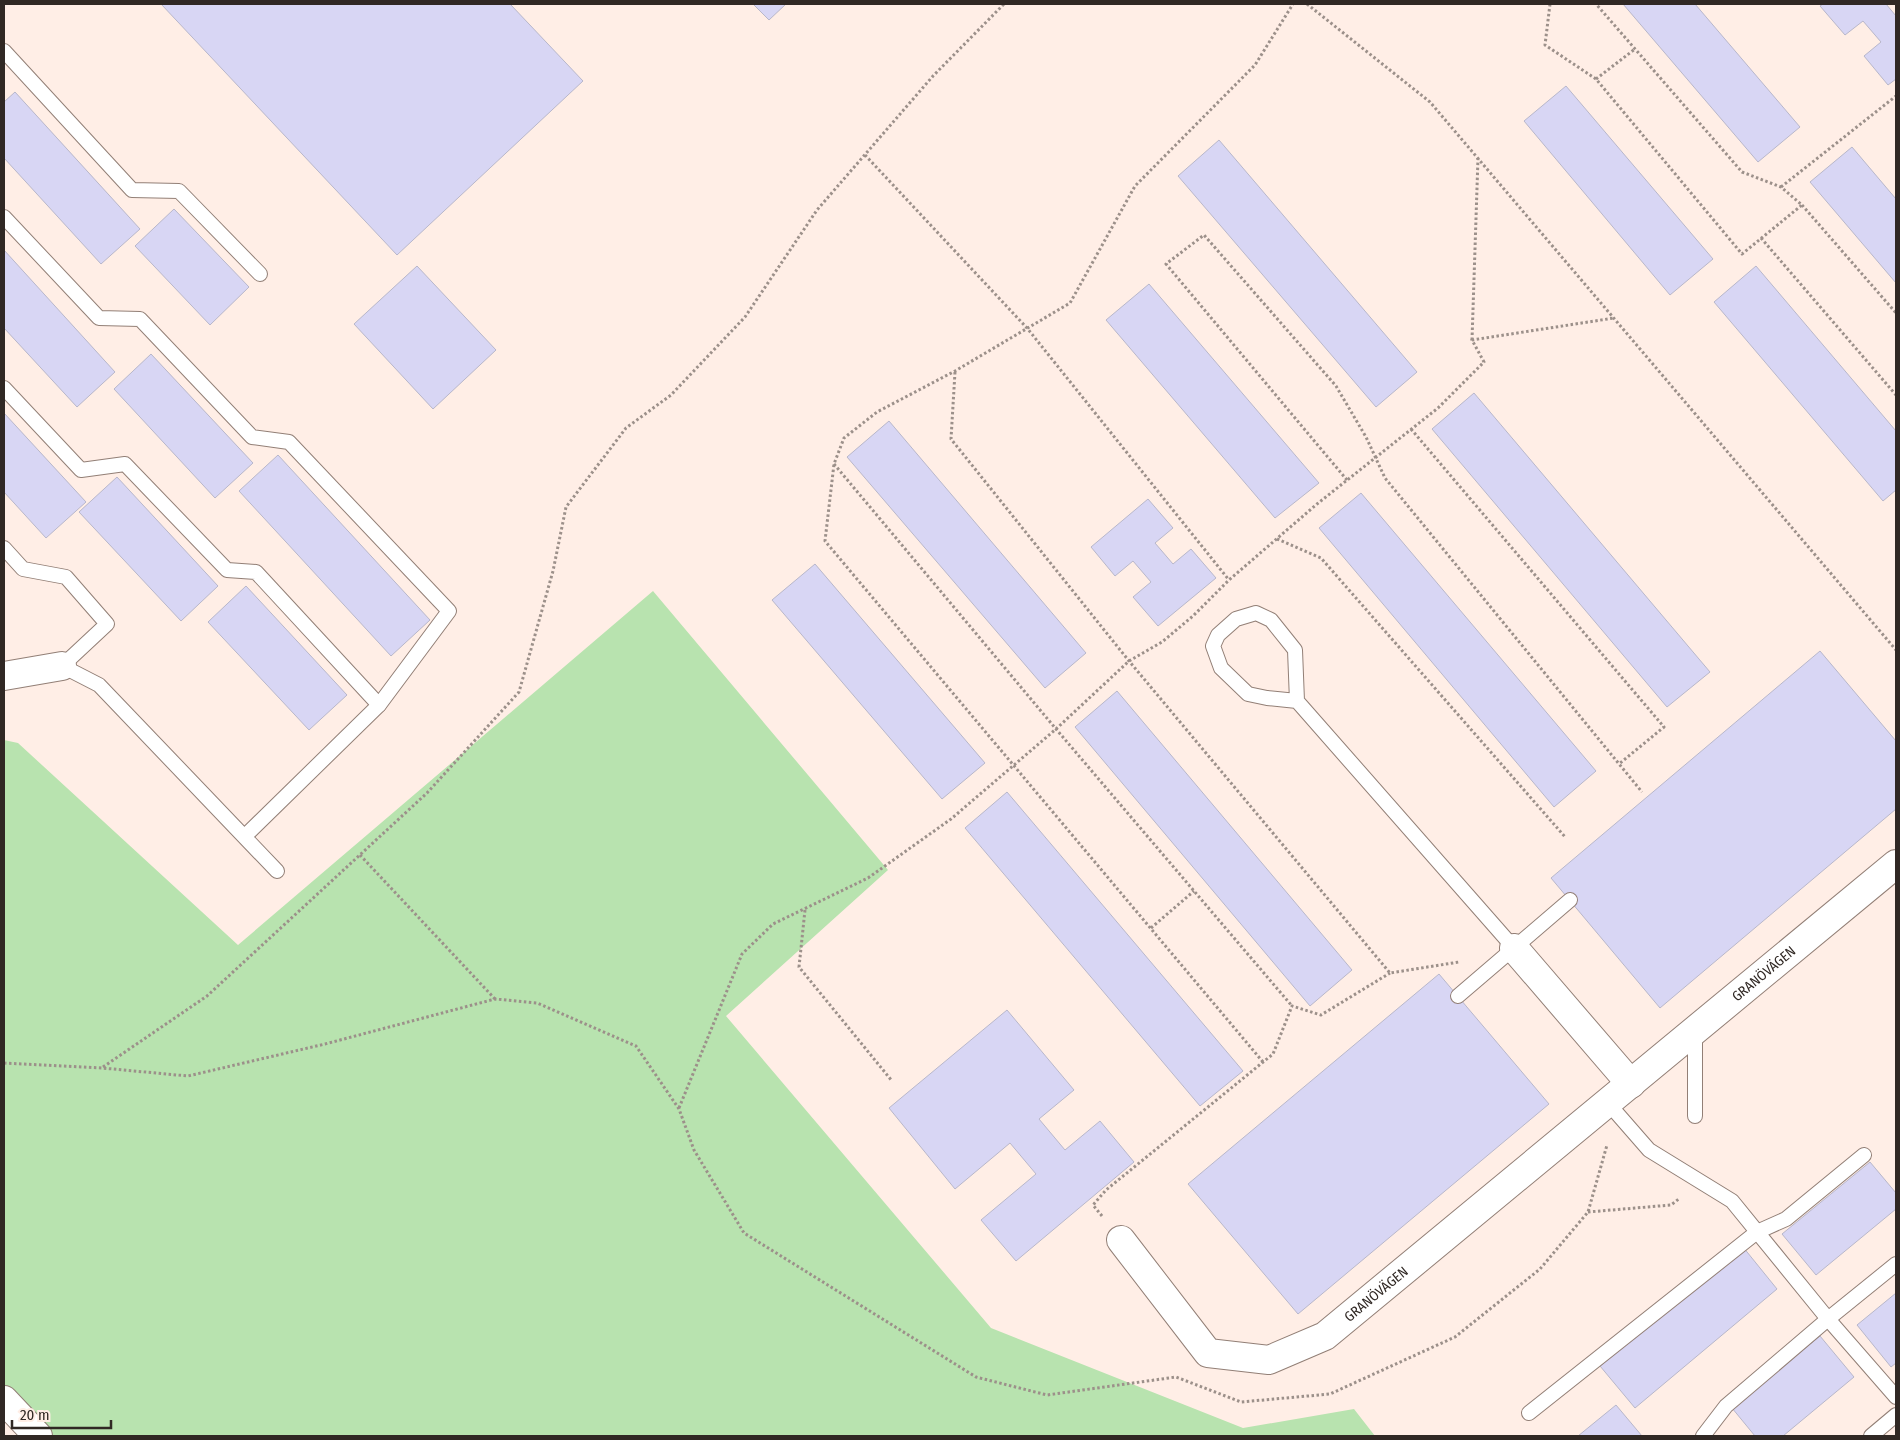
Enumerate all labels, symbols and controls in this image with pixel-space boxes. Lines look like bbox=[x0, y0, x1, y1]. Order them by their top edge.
street label: GRANÖVÄGEN bbox=[1729, 943, 1799, 1005]
street label: GRANÖVÄGEN bbox=[1341, 1263, 1412, 1326]
scale bar bbox=[12, 1398, 111, 1430]
text: 20 m bbox=[20, 1406, 50, 1424]

